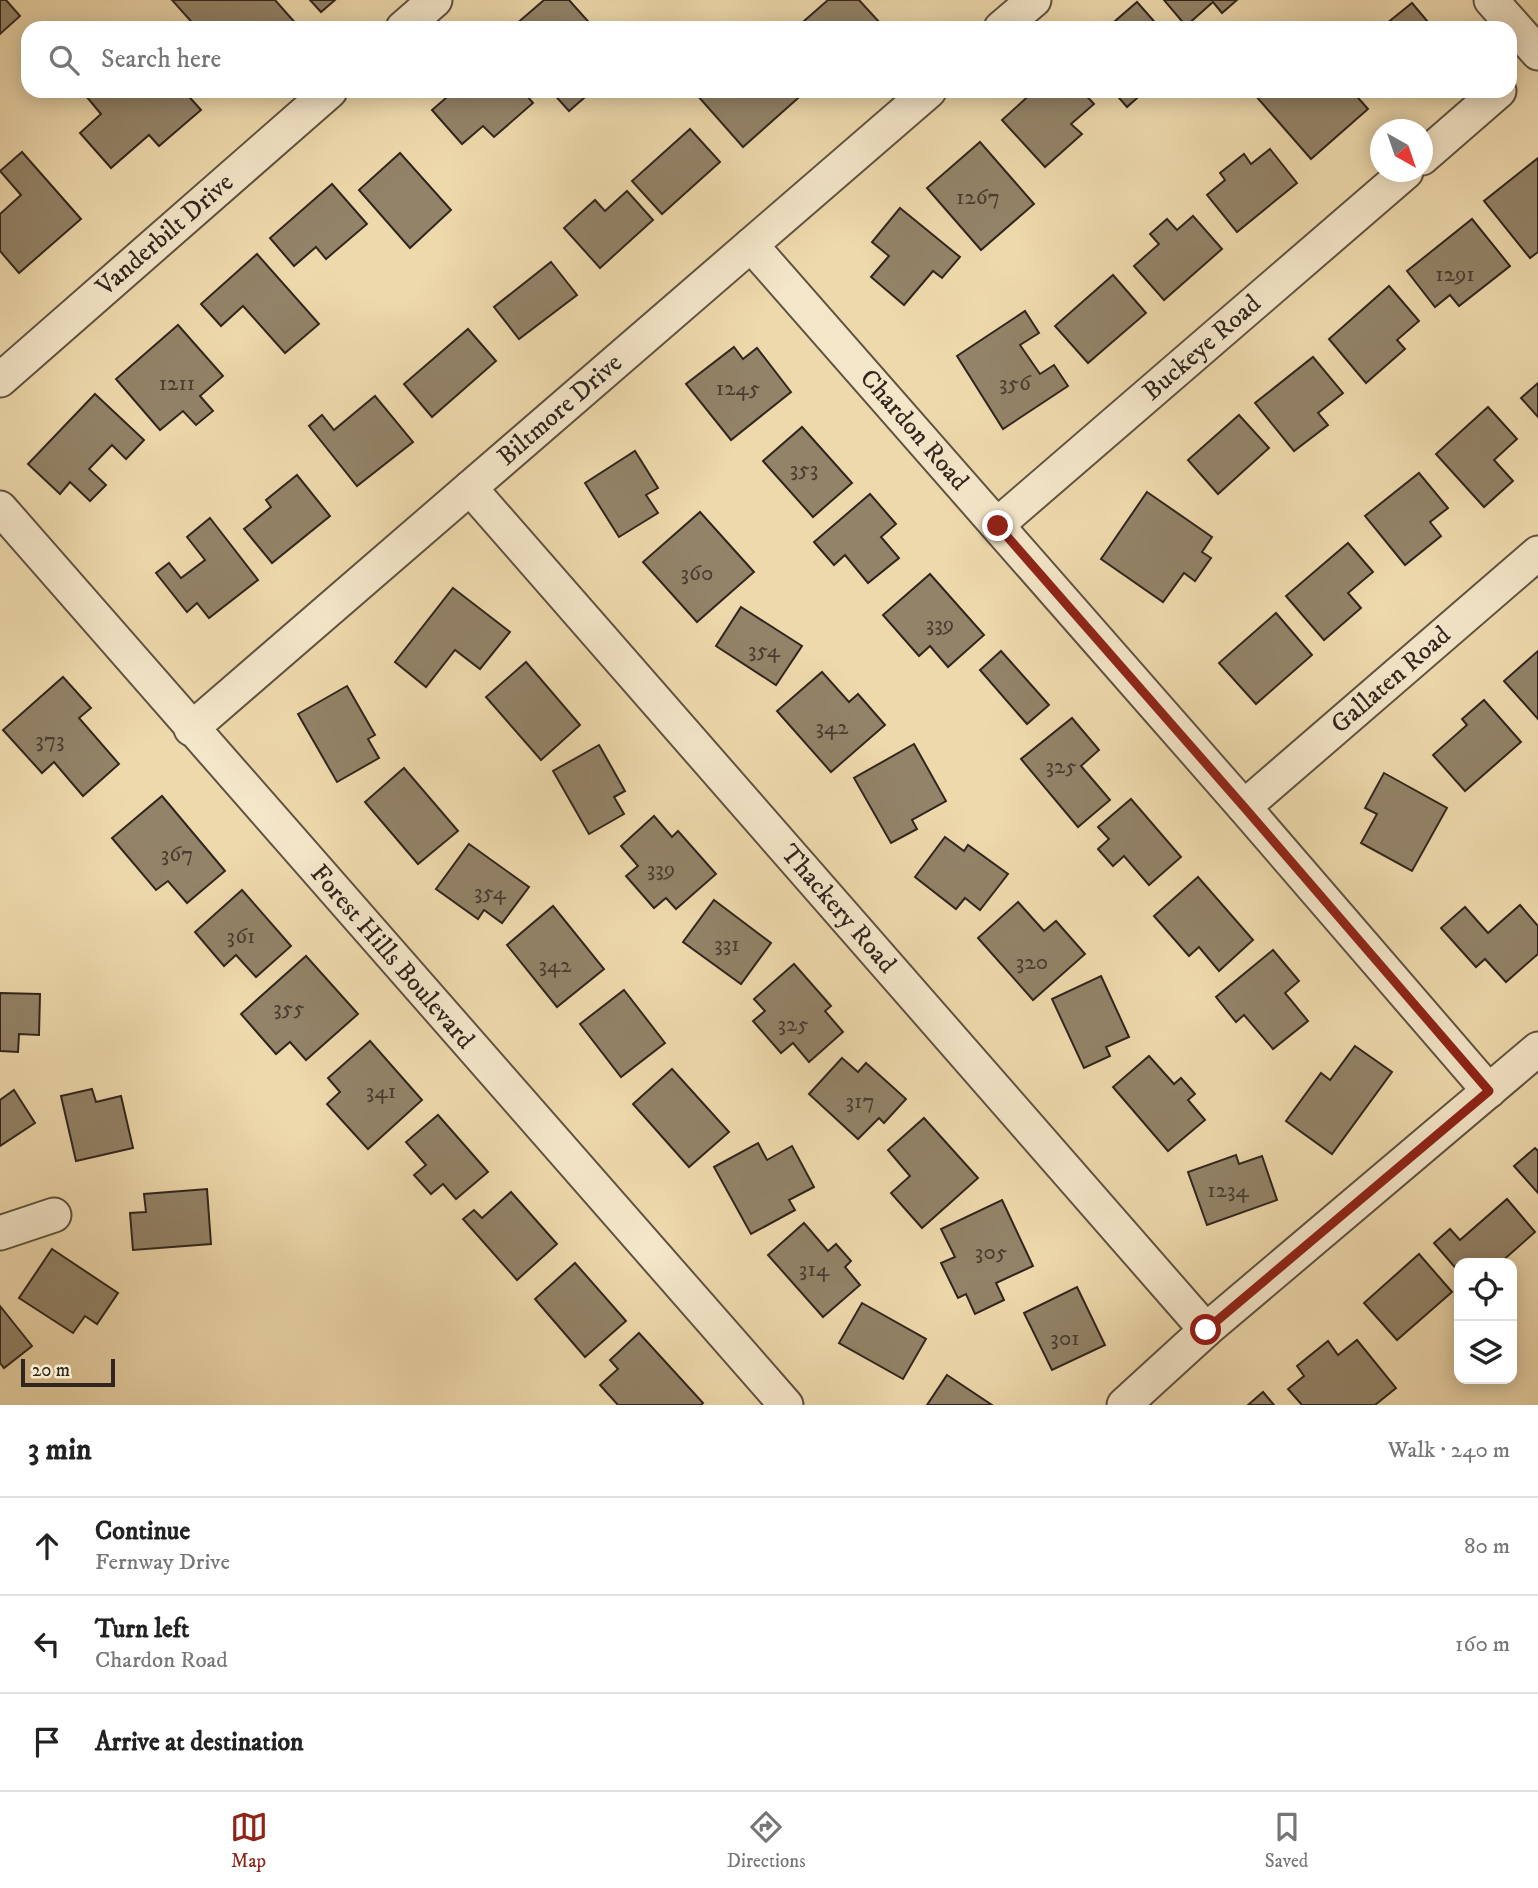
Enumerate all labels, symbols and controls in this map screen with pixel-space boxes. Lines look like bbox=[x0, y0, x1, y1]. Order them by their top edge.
search box bbox=[21, 21, 1517, 98]
icon: search bbox=[45, 41, 83, 79]
text: Search here bbox=[101, 43, 221, 76]
north arrow bbox=[1370, 119, 1433, 182]
street label: Vanderbilt Drive bbox=[89, 166, 240, 304]
house number: 1267 bbox=[956, 183, 1000, 212]
house number: 1291 bbox=[1435, 260, 1475, 289]
street label: Buckeye Road bbox=[1136, 288, 1268, 408]
street label: Biltmore Drive bbox=[491, 347, 629, 473]
street label: Chardon Road bbox=[852, 363, 976, 498]
house number: 1211 bbox=[159, 369, 195, 398]
house number: 356 bbox=[999, 369, 1032, 398]
house number: 1245 bbox=[716, 374, 760, 403]
house number: 353 bbox=[790, 455, 818, 484]
route end bbox=[982, 510, 1013, 541]
house number: 360 bbox=[681, 559, 713, 588]
house number: 339 bbox=[926, 610, 954, 639]
street label: Gallaten Road bbox=[1324, 619, 1458, 741]
house number: 354 bbox=[748, 636, 781, 665]
house number: 342 bbox=[815, 713, 849, 742]
house number: 373 bbox=[35, 726, 65, 755]
house number: 325 bbox=[1045, 752, 1077, 781]
street label: Thackery Road bbox=[773, 838, 903, 980]
house number: 367 bbox=[161, 840, 193, 869]
house number: 339 bbox=[647, 855, 675, 884]
street label: Forest Hills Boulevard bbox=[303, 858, 481, 1056]
house number: 354 bbox=[474, 878, 507, 907]
house number: 361 bbox=[227, 922, 255, 951]
house number: 331 bbox=[714, 930, 740, 959]
house number: 320 bbox=[1016, 948, 1048, 977]
house number: 342 bbox=[538, 951, 572, 980]
house number: 355 bbox=[273, 994, 305, 1023]
house number: 325 bbox=[777, 1010, 809, 1039]
house number: 341 bbox=[366, 1077, 396, 1106]
house number: 317 bbox=[845, 1087, 875, 1116]
house number: 1234 bbox=[1207, 1176, 1250, 1205]
house number: 305 bbox=[975, 1238, 1007, 1267]
house number: 314 bbox=[799, 1255, 830, 1284]
map controls bbox=[1454, 1258, 1517, 1384]
button: locate bbox=[1454, 1258, 1517, 1321]
route start bbox=[1190, 1314, 1221, 1345]
button: layers bbox=[1454, 1321, 1517, 1384]
house number: 301 bbox=[1050, 1324, 1080, 1353]
scale bar bbox=[21, 1356, 116, 1388]
text: 20 m bbox=[32, 1359, 70, 1382]
text: 3 min bbox=[28, 1432, 92, 1469]
text: Walk · 240 m bbox=[1388, 1436, 1510, 1465]
text: Continue bbox=[95, 1515, 190, 1548]
icon: ahead bbox=[28, 1527, 66, 1565]
text: 80 m bbox=[1464, 1532, 1510, 1561]
text: Fernway Drive bbox=[95, 1548, 230, 1577]
text: Turn left bbox=[95, 1613, 189, 1646]
icon: left bbox=[28, 1625, 66, 1663]
text: 160 m bbox=[1455, 1630, 1510, 1659]
text: Chardon Road bbox=[95, 1646, 228, 1675]
icon: arrive bbox=[28, 1723, 66, 1761]
text: Arrive at destination bbox=[95, 1726, 304, 1759]
tab: Map bbox=[230, 1808, 268, 1873]
tab: Directions bbox=[727, 1808, 806, 1873]
tab: Saved bbox=[1265, 1808, 1308, 1873]

